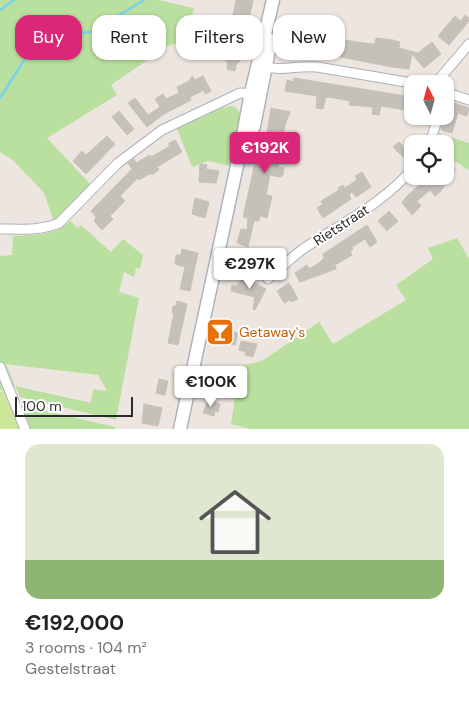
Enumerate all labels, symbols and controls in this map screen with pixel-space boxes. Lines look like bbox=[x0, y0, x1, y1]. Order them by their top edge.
chip: Buy bbox=[15, 15, 82, 60]
chip: Rent bbox=[92, 15, 166, 60]
chip: Filters bbox=[176, 15, 263, 60]
chip: New bbox=[273, 15, 345, 60]
north arrow bbox=[404, 75, 454, 125]
map controls bbox=[404, 75, 454, 185]
pin: €192K bbox=[230, 132, 300, 174]
button: locate bbox=[404, 135, 454, 185]
text: €192K bbox=[241, 137, 289, 158]
street label: Rietstraat bbox=[310, 200, 372, 250]
pin: €297K bbox=[215, 248, 285, 290]
text: €297K bbox=[225, 253, 275, 274]
bar icon: Getaway's bbox=[205, 317, 235, 347]
place label: Getaway's bbox=[239, 323, 305, 341]
pin: €100K bbox=[176, 366, 246, 408]
text: €100K bbox=[185, 371, 237, 392]
scale bar bbox=[15, 394, 132, 417]
text: 100 m bbox=[22, 397, 62, 415]
icon: home bbox=[190, 477, 280, 567]
text: €192,000 bbox=[25, 609, 124, 637]
text: 3 rooms · 104 m² bbox=[25, 637, 147, 658]
text: Gestelstraat bbox=[25, 658, 116, 679]

